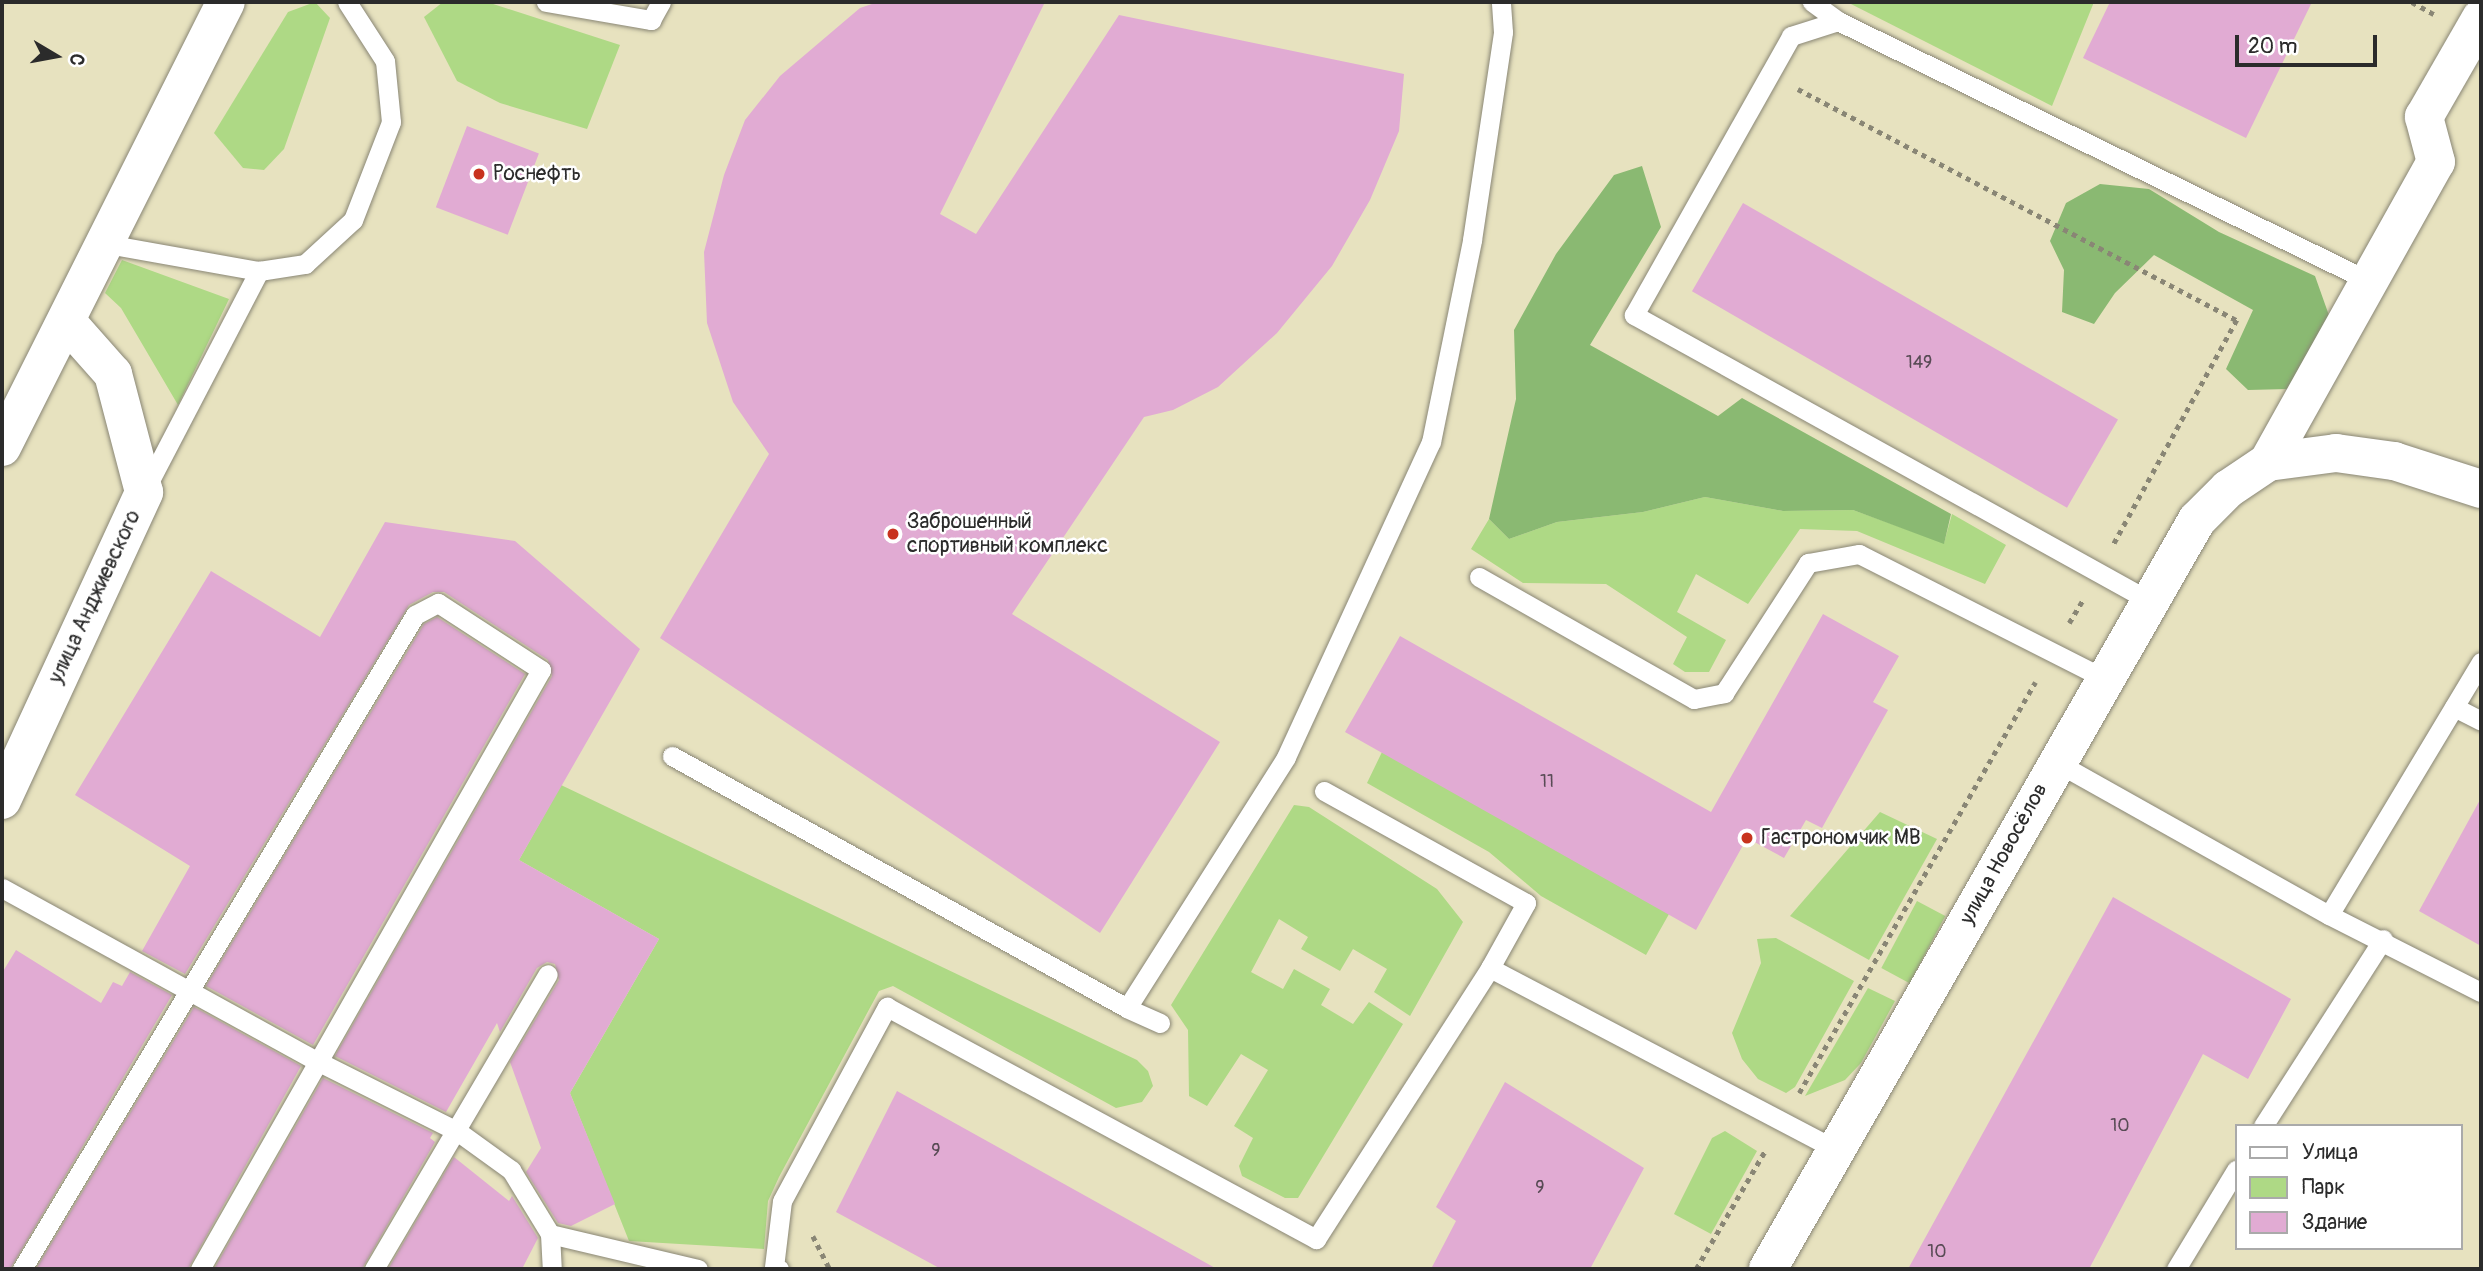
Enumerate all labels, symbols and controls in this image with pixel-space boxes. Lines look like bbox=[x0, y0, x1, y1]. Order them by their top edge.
north arrow bbox=[21, 21, 91, 91]
scale bar bbox=[2238, 21, 2380, 65]
text: 20 m bbox=[2248, 33, 2297, 60]
text: С bbox=[64, 52, 90, 68]
place label: Роснефть bbox=[493, 161, 581, 187]
marker: Роснефть bbox=[471, 166, 487, 182]
house number: 149 bbox=[1906, 352, 1932, 374]
street label: улица Анджиевского bbox=[44, 506, 146, 688]
place label: Заброшенный спортивный комплекс bbox=[907, 509, 1108, 559]
marker: Заброшенный спортивный комплекс bbox=[885, 526, 901, 542]
house number: 11 bbox=[1540, 771, 1554, 793]
street label: улица Новосёлов bbox=[1955, 779, 2053, 929]
place label: Гастрономчик МВ bbox=[1761, 825, 1921, 851]
marker: Гастрономчик МВ bbox=[1739, 830, 1755, 846]
house number: 10 bbox=[2110, 1115, 2130, 1137]
legend bbox=[2234, 1124, 2462, 1250]
text: Улица bbox=[2302, 1139, 2358, 1166]
house number: 9 bbox=[931, 1140, 941, 1162]
text: Парк bbox=[2302, 1174, 2345, 1201]
house number: 9 bbox=[1535, 1177, 1545, 1199]
text: Здание bbox=[2302, 1209, 2367, 1236]
house number: 10 bbox=[1927, 1241, 1947, 1263]

